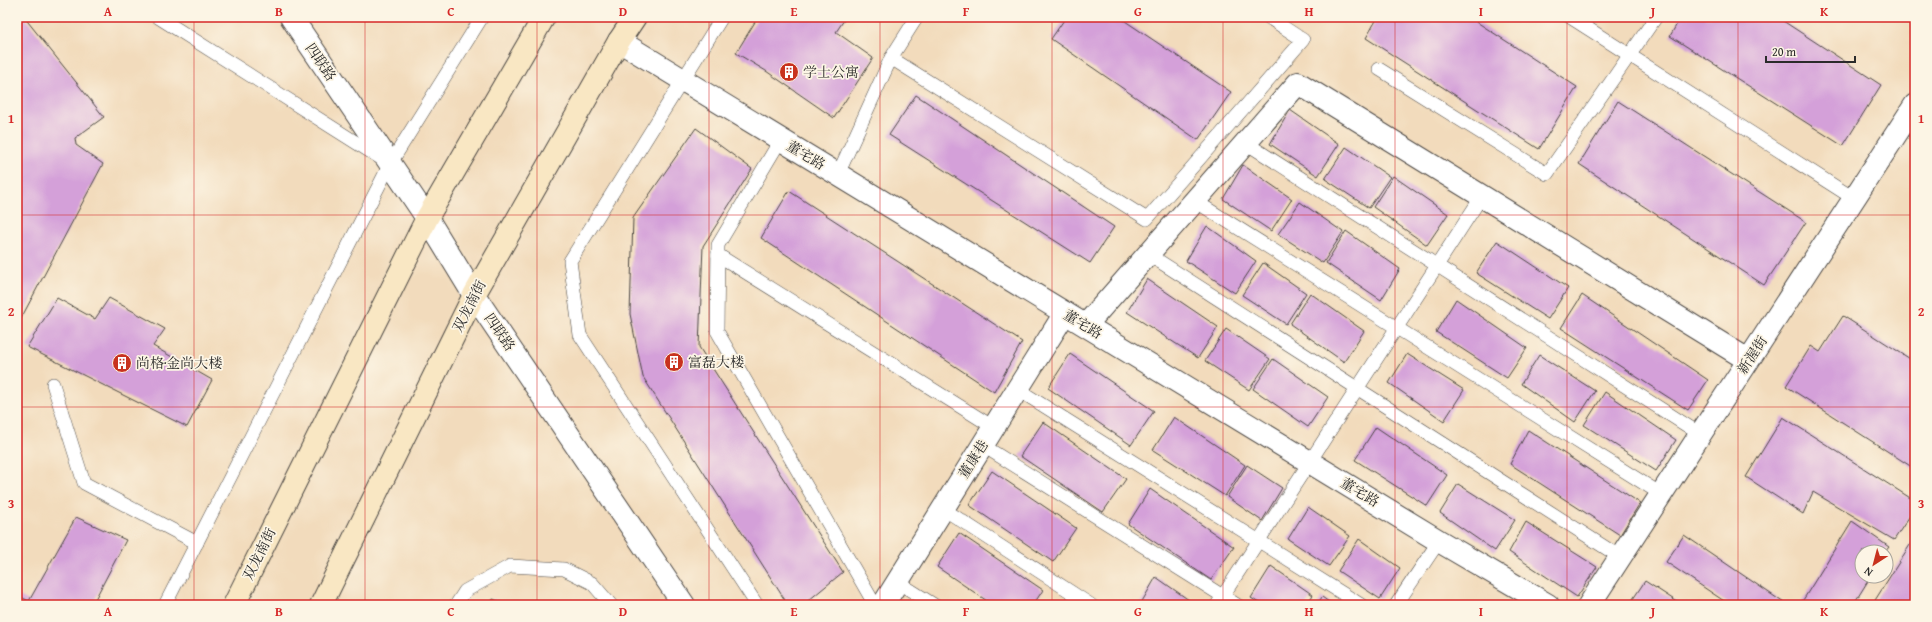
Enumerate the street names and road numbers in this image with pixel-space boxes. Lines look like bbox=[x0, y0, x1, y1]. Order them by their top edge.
street label: 四联路 bbox=[301, 39, 341, 85]
street label: 董宅路 bbox=[783, 136, 829, 174]
street label: 双龙南街 bbox=[447, 277, 491, 335]
street label: 董宅路 bbox=[1060, 305, 1106, 343]
street label: 四联路 bbox=[480, 309, 520, 355]
street label: 新渥街 bbox=[1732, 332, 1772, 378]
street label: 董康巷 bbox=[953, 436, 993, 482]
street label: 董宅路 bbox=[1337, 473, 1383, 511]
street label: 双龙南街 bbox=[238, 524, 280, 584]

